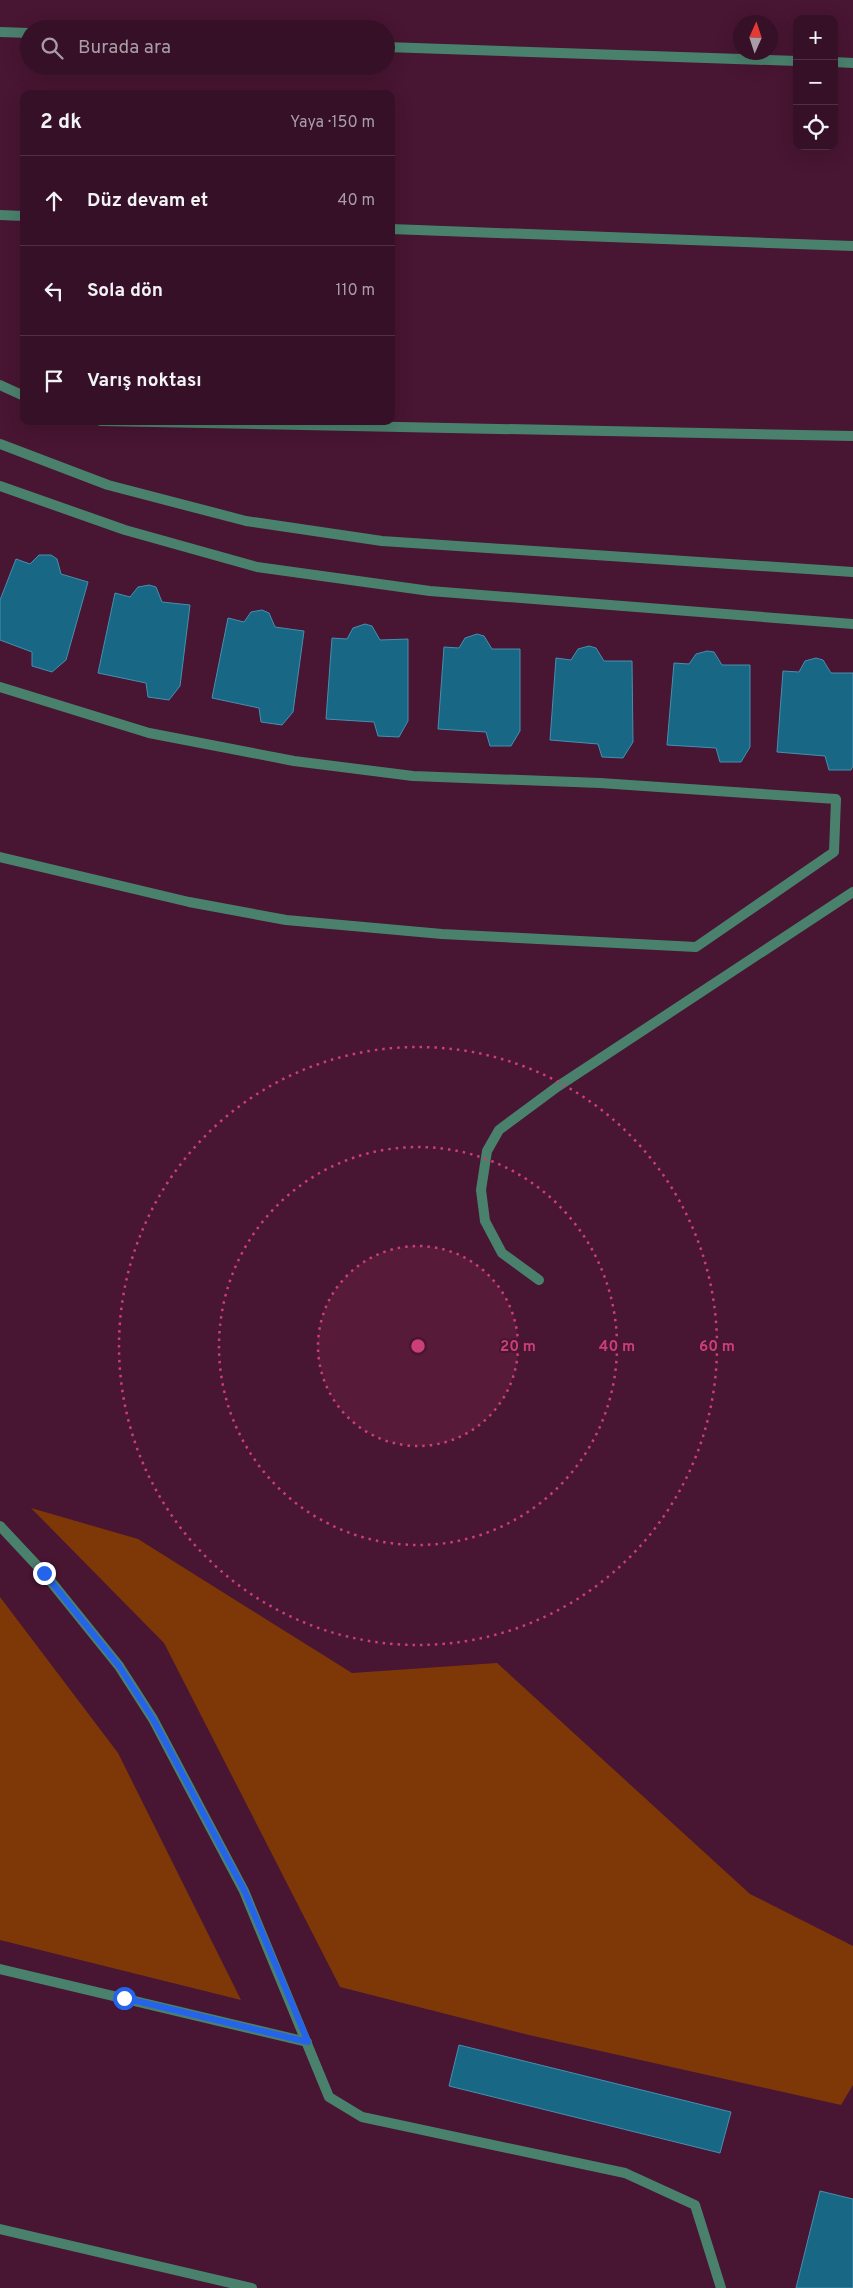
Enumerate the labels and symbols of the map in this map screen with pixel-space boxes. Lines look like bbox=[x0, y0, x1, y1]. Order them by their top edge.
north arrow bbox=[733, 15, 778, 60]
centre of rings bbox=[409, 1337, 427, 1355]
text: 20 m bbox=[500, 1338, 536, 1357]
text: 40 m bbox=[599, 1338, 635, 1357]
text: 60 m bbox=[699, 1338, 735, 1357]
route end bbox=[33, 1562, 56, 1585]
route start bbox=[113, 1987, 136, 2010]

